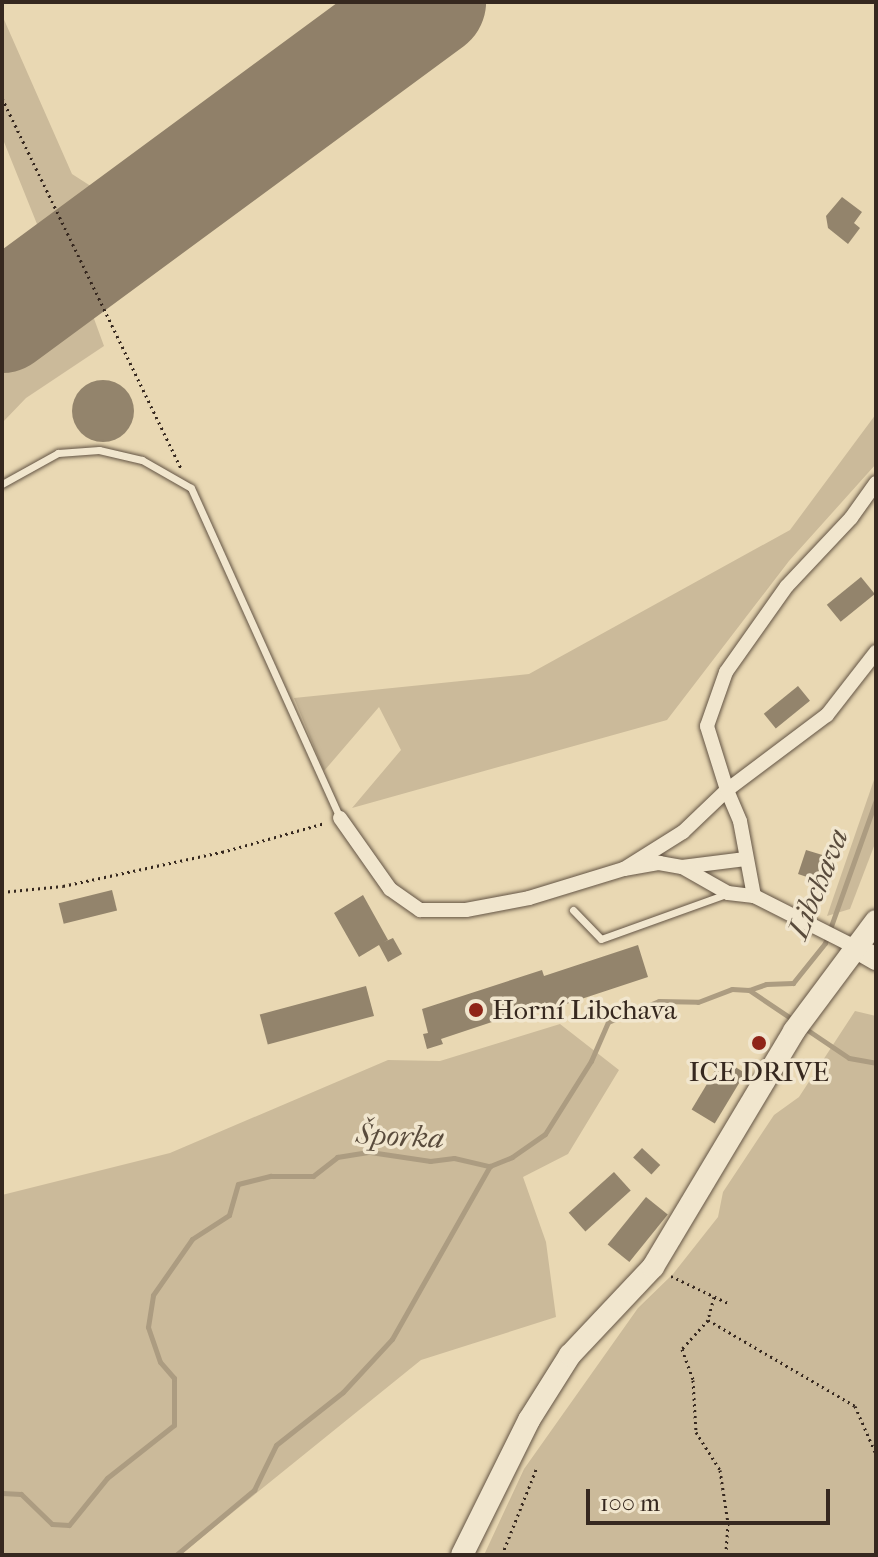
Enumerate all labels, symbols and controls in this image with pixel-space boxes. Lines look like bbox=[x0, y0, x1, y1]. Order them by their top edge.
water label: Libchava bbox=[781, 824, 857, 944]
place label: Horní Libchava bbox=[492, 993, 677, 1027]
marker: Horní Libchava bbox=[467, 1001, 485, 1019]
marker: ICE DRIVE bbox=[750, 1034, 768, 1052]
place label: ICE DRIVE bbox=[689, 1055, 829, 1089]
water label: Šporka bbox=[355, 1117, 445, 1157]
scale bar bbox=[590, 1473, 834, 1523]
text: 100 m bbox=[600, 1489, 660, 1517]

